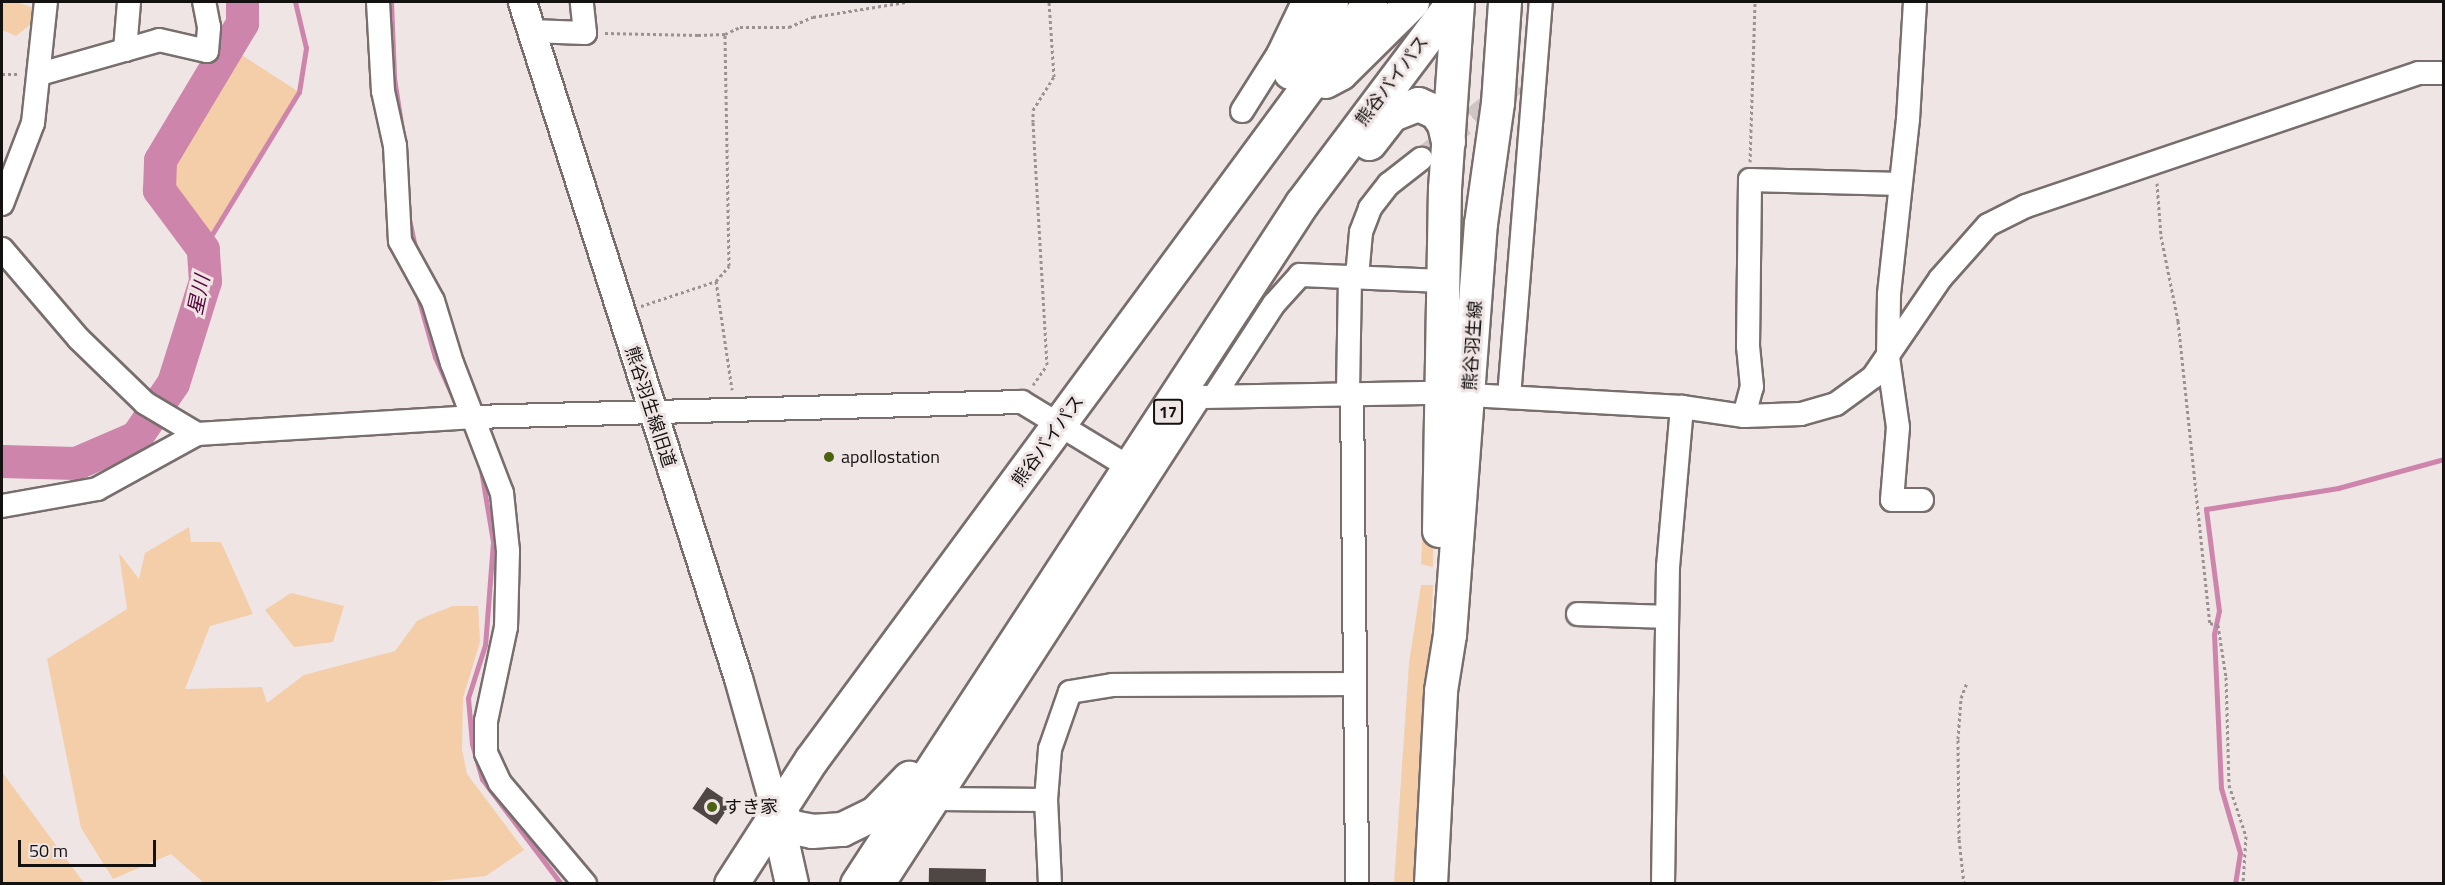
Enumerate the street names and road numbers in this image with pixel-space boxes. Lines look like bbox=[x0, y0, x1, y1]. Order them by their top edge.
street label: 熊谷バイパス bbox=[1351, 31, 1433, 131]
street label: 熊谷羽生線 bbox=[1459, 300, 1487, 392]
street label: 熊谷羽生線旧道 bbox=[620, 344, 680, 470]
street label: 熊谷バイパス bbox=[1008, 391, 1088, 491]
road number: 17 bbox=[1153, 399, 1183, 425]

